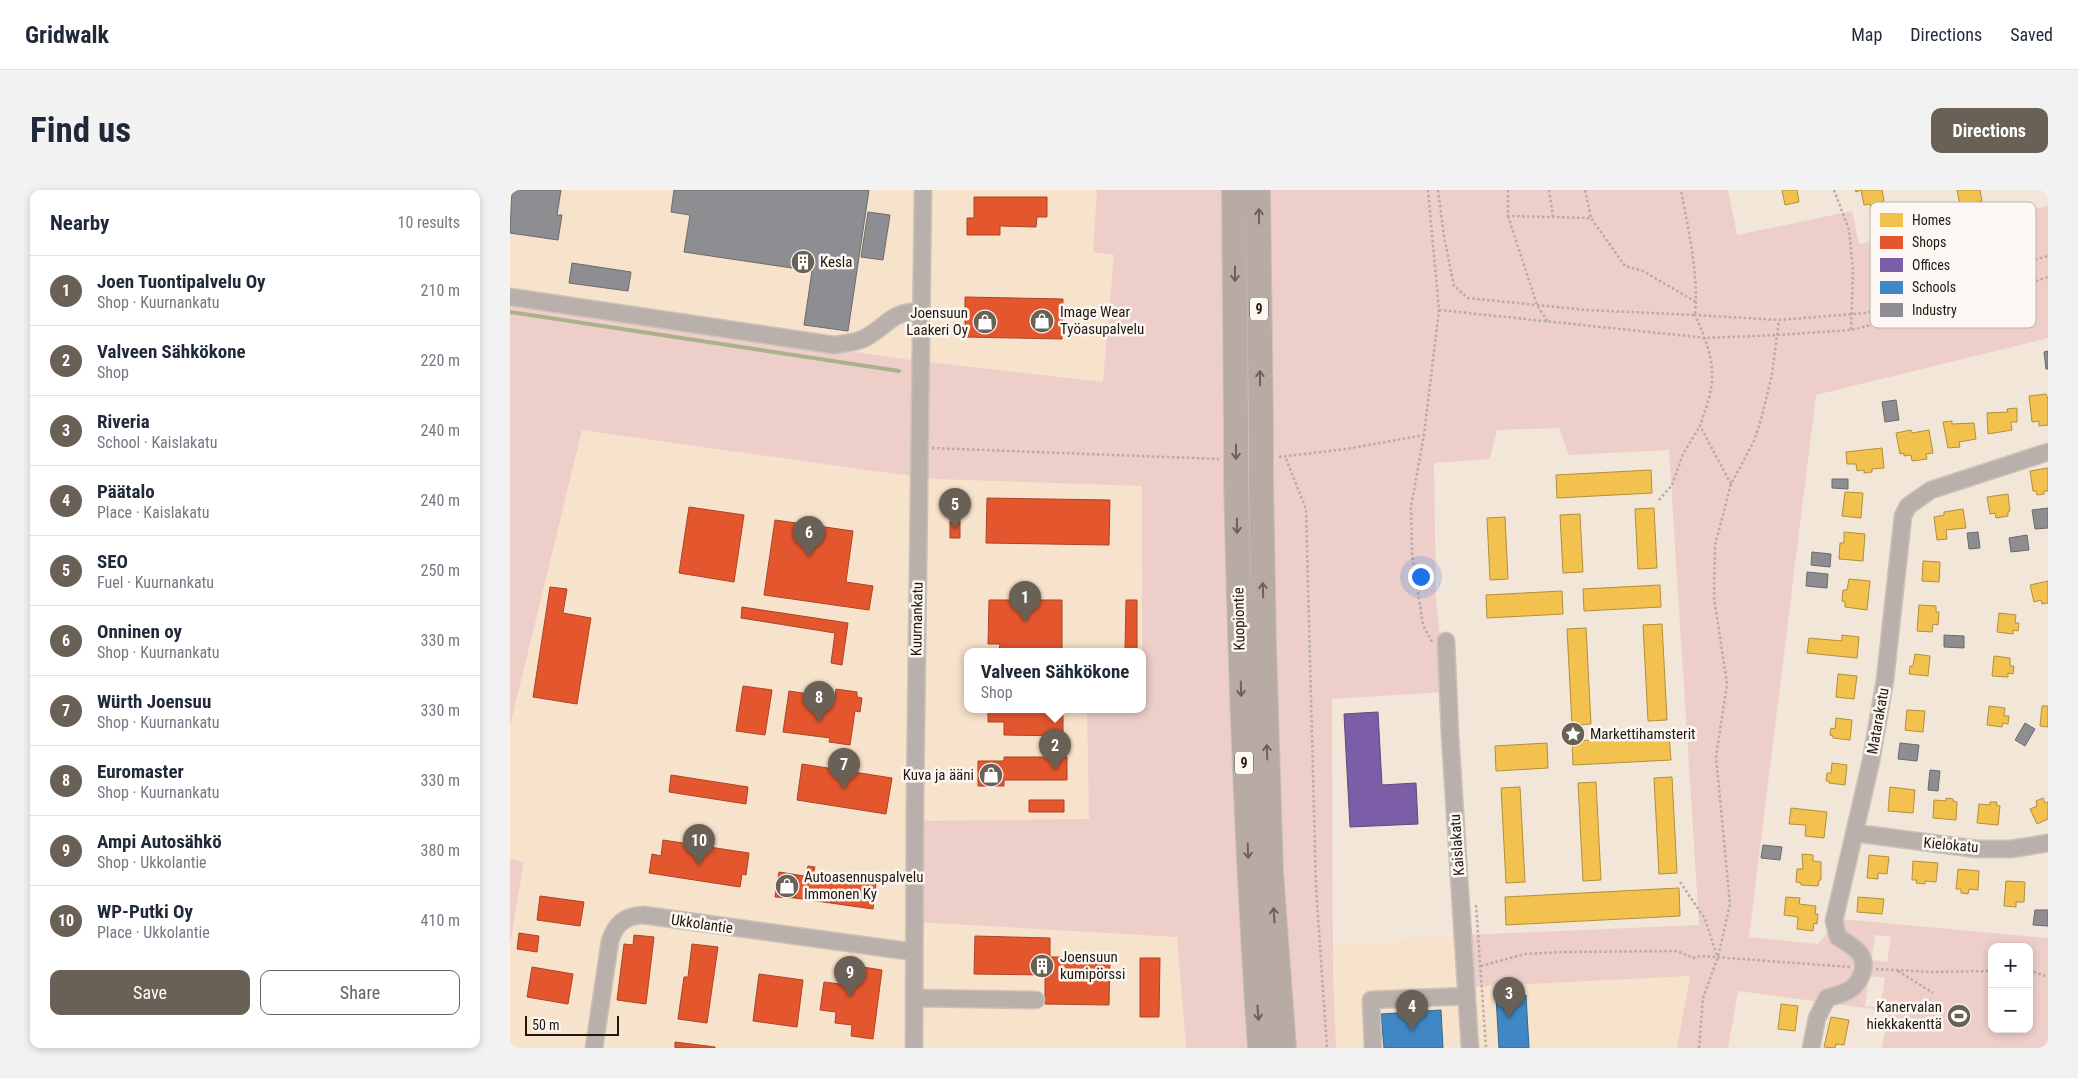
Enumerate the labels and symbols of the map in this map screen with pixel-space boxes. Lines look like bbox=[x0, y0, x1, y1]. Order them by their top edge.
legend bbox=[1870, 202, 2036, 328]
one-way arrow bbox=[1254, 208, 1263, 224]
text: Homes bbox=[1912, 212, 1951, 228]
text: Shops bbox=[1912, 234, 1946, 250]
building icon: Kesla bbox=[790, 249, 816, 275]
place label: Kesla bbox=[820, 253, 853, 271]
text: Offices bbox=[1912, 257, 1950, 273]
one-way arrow bbox=[1230, 265, 1240, 281]
text: Schools bbox=[1912, 279, 1956, 295]
road number: 9 bbox=[1250, 298, 1268, 320]
text: Industry bbox=[1912, 302, 1957, 318]
place label: Image Wear Työasupalvelu bbox=[1060, 303, 1144, 338]
place label: Joensuun Laakeri Oy bbox=[906, 304, 968, 339]
shop icon: Image Wear Työasupalvelu bbox=[1029, 308, 1055, 334]
shop icon: Joensuun Laakeri Oy bbox=[972, 309, 998, 335]
one-way arrow bbox=[1255, 371, 1265, 387]
one-way arrow bbox=[1231, 444, 1241, 460]
pin: 5 bbox=[939, 488, 971, 529]
pin: 6 bbox=[793, 516, 825, 557]
one-way arrow bbox=[1232, 518, 1242, 534]
your location bbox=[1408, 564, 1434, 590]
pin: 1 bbox=[1009, 581, 1041, 622]
street label: Kuurnankatu bbox=[907, 582, 927, 656]
one-way arrow bbox=[1258, 582, 1268, 598]
street label: Kuopiontie bbox=[1229, 587, 1249, 651]
one-way arrow bbox=[1236, 680, 1246, 696]
pin: 8 bbox=[803, 681, 835, 722]
street label: Matarakatu bbox=[1863, 686, 1893, 756]
place icon: Markettihamsterit bbox=[1560, 721, 1586, 747]
place label: Markettihamsterit bbox=[1590, 725, 1696, 743]
pin: 2 bbox=[1039, 729, 1071, 770]
one-way arrow bbox=[1263, 745, 1272, 761]
pin: 7 bbox=[828, 748, 860, 789]
road number: 9 bbox=[1235, 752, 1253, 774]
shop icon: Kuva ja ääni bbox=[978, 762, 1004, 788]
place label: Kuva ja ääni bbox=[903, 766, 974, 784]
street label: Kaislakatu bbox=[1446, 813, 1468, 877]
pin: 10 bbox=[683, 824, 715, 865]
street label: Kielokatu bbox=[1923, 834, 1979, 856]
one-way arrow bbox=[1243, 843, 1252, 859]
place label: Autoasennuspalvelu Immonen Ky bbox=[804, 868, 923, 903]
shop icon: Autoasennuspalvelu Immonen Ky bbox=[774, 873, 800, 899]
one-way arrow bbox=[1270, 907, 1279, 923]
street label: Ukkolantie bbox=[670, 911, 734, 937]
place label: Joensuun kumipörssi bbox=[1060, 948, 1125, 983]
building icon: Joensuun kumipörssi bbox=[1029, 953, 1055, 979]
pin: 9 bbox=[834, 956, 866, 997]
pin: 3 bbox=[1493, 977, 1525, 1018]
pin: 4 bbox=[1396, 990, 1428, 1031]
place label: Kanervalan hiekkakenttä bbox=[1867, 998, 1942, 1033]
sports icon: Kanervalan hiekkakenttä bbox=[1946, 1003, 1972, 1029]
one-way arrow bbox=[1253, 1005, 1263, 1021]
scale bar bbox=[525, 1013, 619, 1036]

